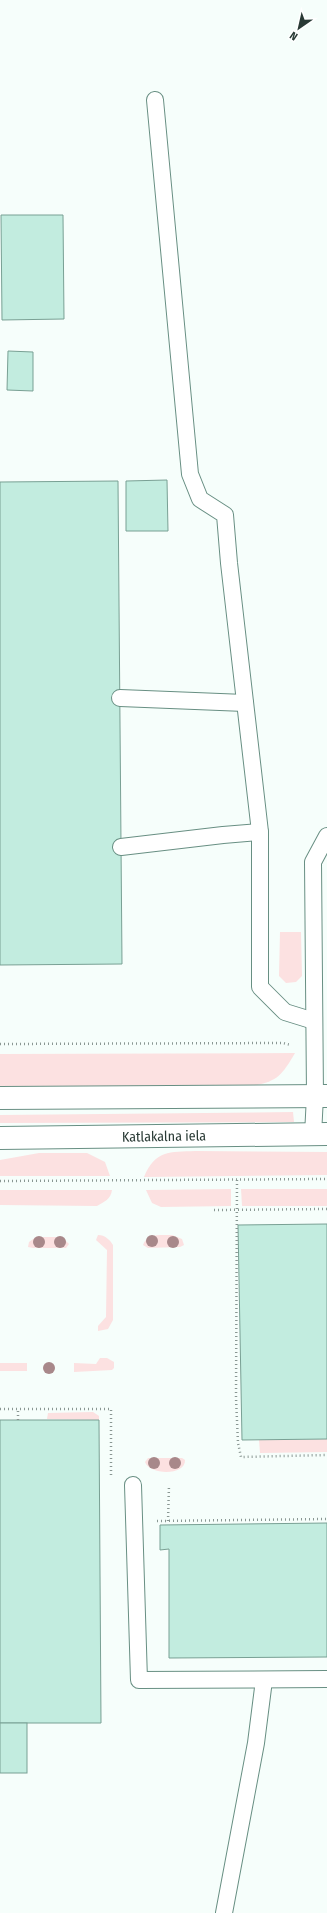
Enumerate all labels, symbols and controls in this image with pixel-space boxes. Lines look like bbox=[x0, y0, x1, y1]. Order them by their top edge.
north arrow bbox=[279, 8, 319, 48]
text: N bbox=[287, 29, 300, 43]
street label: Katlakalna iela bbox=[122, 1127, 206, 1146]

